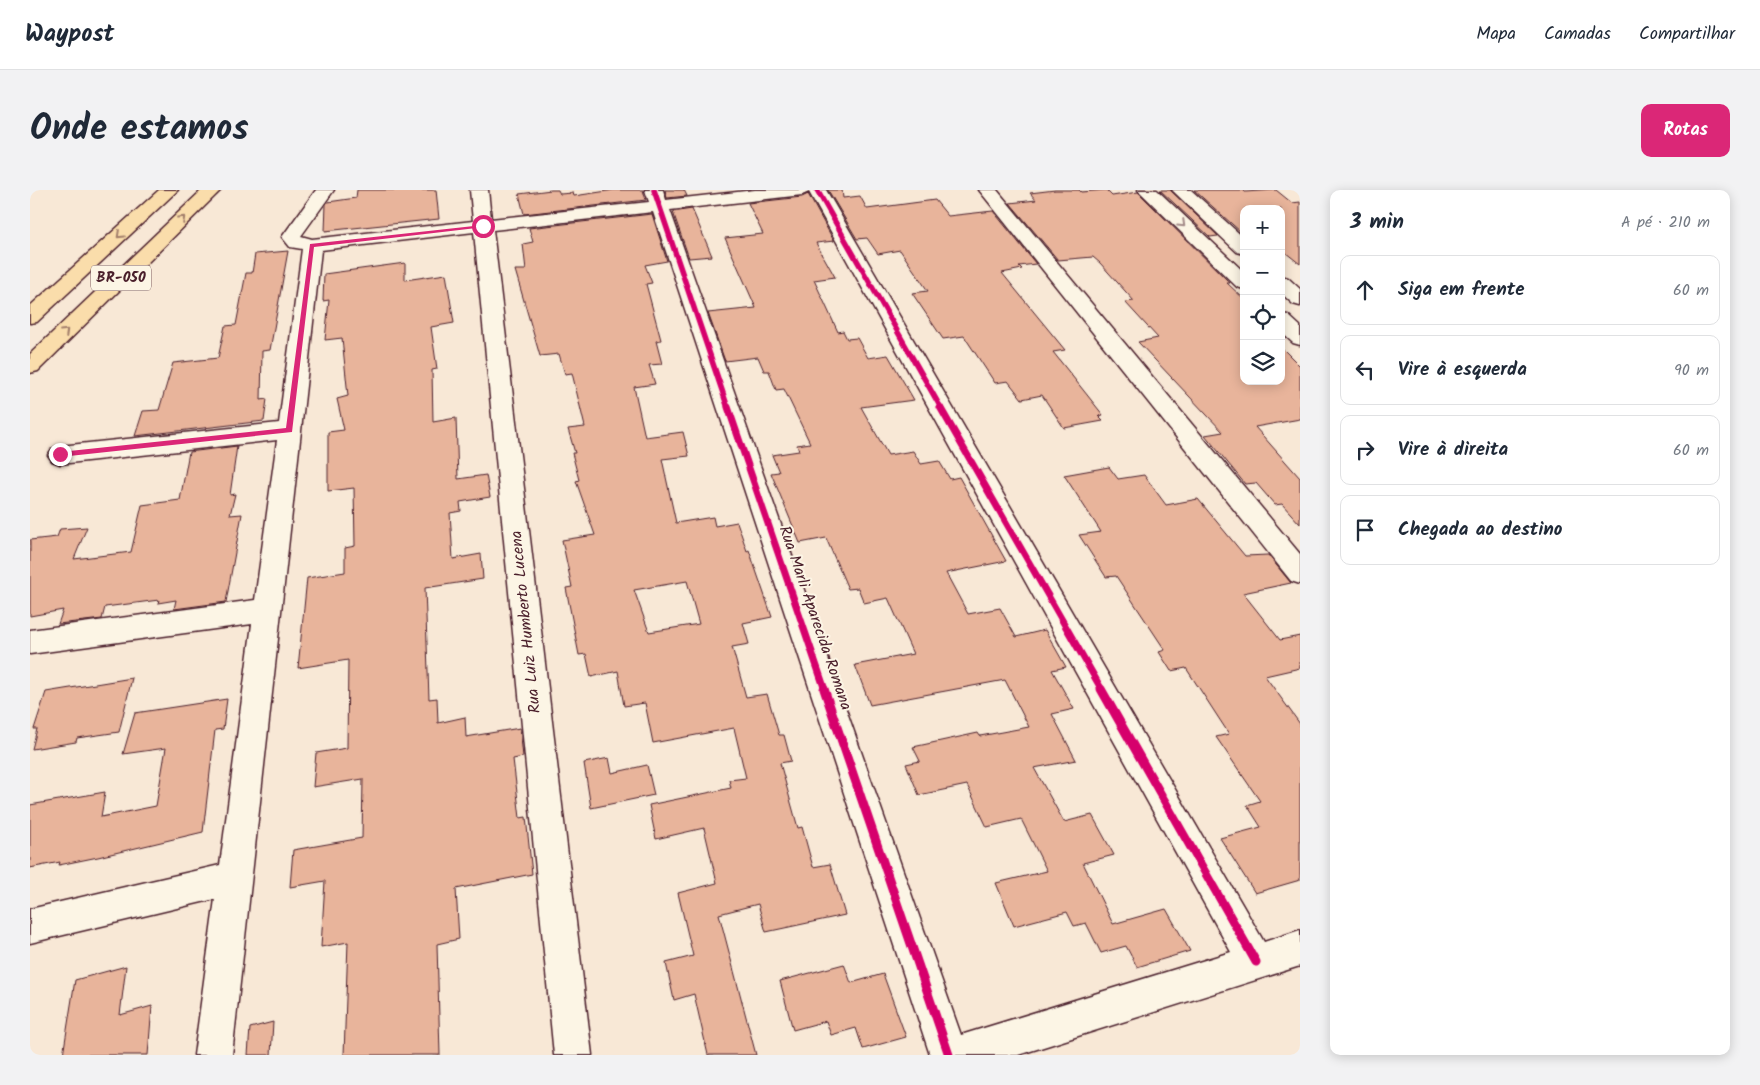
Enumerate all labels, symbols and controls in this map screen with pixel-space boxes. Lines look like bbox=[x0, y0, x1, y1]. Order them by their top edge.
text: Waypost bbox=[25, 15, 114, 54]
text: Mapa bbox=[1476, 20, 1516, 49]
text: Camadas bbox=[1544, 20, 1611, 49]
text: Compartilhar bbox=[1639, 20, 1735, 49]
text: Onde estamos bbox=[30, 102, 249, 158]
button: Rotas bbox=[1641, 104, 1730, 157]
map controls bbox=[1240, 205, 1285, 385]
button: + bbox=[1240, 205, 1285, 250]
text: 3 min bbox=[1350, 206, 1404, 239]
text: A pé · 210 m bbox=[1621, 210, 1710, 235]
route start bbox=[472, 215, 495, 238]
one-way arrow bbox=[176, 216, 185, 225]
one-way arrow bbox=[1176, 218, 1185, 227]
one-way arrow bbox=[116, 229, 125, 238]
button: − bbox=[1240, 250, 1285, 295]
road number: BR-050 bbox=[91, 266, 151, 290]
text: Siga em frente bbox=[1398, 275, 1525, 305]
icon: ahead bbox=[1351, 276, 1379, 304]
text: 60 m bbox=[1673, 278, 1709, 303]
button: locate bbox=[1240, 295, 1285, 340]
one-way arrow bbox=[59, 329, 68, 338]
button: layers bbox=[1240, 340, 1285, 385]
text: Vire à esquerda bbox=[1398, 355, 1527, 385]
icon: left bbox=[1351, 356, 1379, 384]
text: 90 m bbox=[1674, 358, 1709, 383]
text: Vire à direita bbox=[1398, 435, 1508, 465]
icon: right bbox=[1351, 436, 1379, 464]
text: 60 m bbox=[1673, 438, 1709, 463]
route end bbox=[49, 443, 72, 466]
text: Chegada ao destino bbox=[1398, 515, 1563, 545]
icon: arrive bbox=[1351, 516, 1379, 544]
street label: Rua Marli Aparecida Romana bbox=[772, 522, 858, 714]
street label: Rua Luiz Humberto Lucena bbox=[504, 530, 548, 714]

